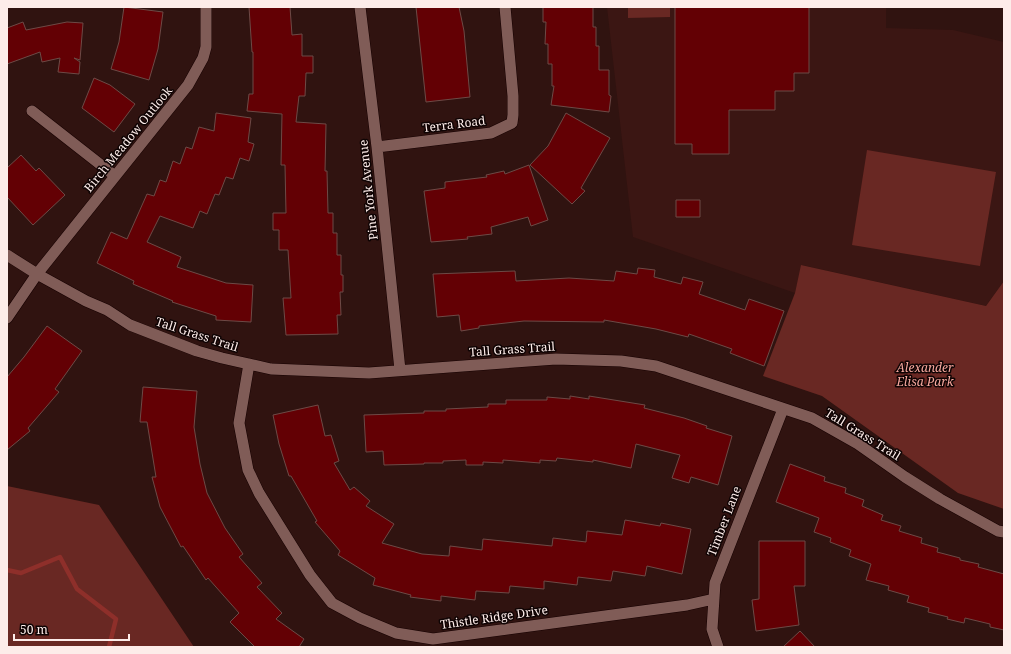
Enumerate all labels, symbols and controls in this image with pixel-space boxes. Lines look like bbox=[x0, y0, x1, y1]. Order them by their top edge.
street label: Birch Meadow Outlook bbox=[80, 82, 177, 195]
street label: Terra Road bbox=[422, 112, 487, 136]
street label: Pine York Avenue bbox=[354, 139, 382, 241]
street label: Tall Grass Trail bbox=[153, 313, 241, 355]
street label: Tall Grass Trail bbox=[468, 337, 556, 360]
park label: Alexander Elisa Park bbox=[895, 359, 955, 390]
street label: Tall Grass Trail bbox=[822, 404, 904, 464]
street label: Timber Lane bbox=[703, 484, 745, 558]
street label: Thistle Ridge Drive bbox=[439, 601, 549, 633]
scale bar bbox=[14, 616, 129, 642]
text: 50 m bbox=[20, 621, 48, 638]

